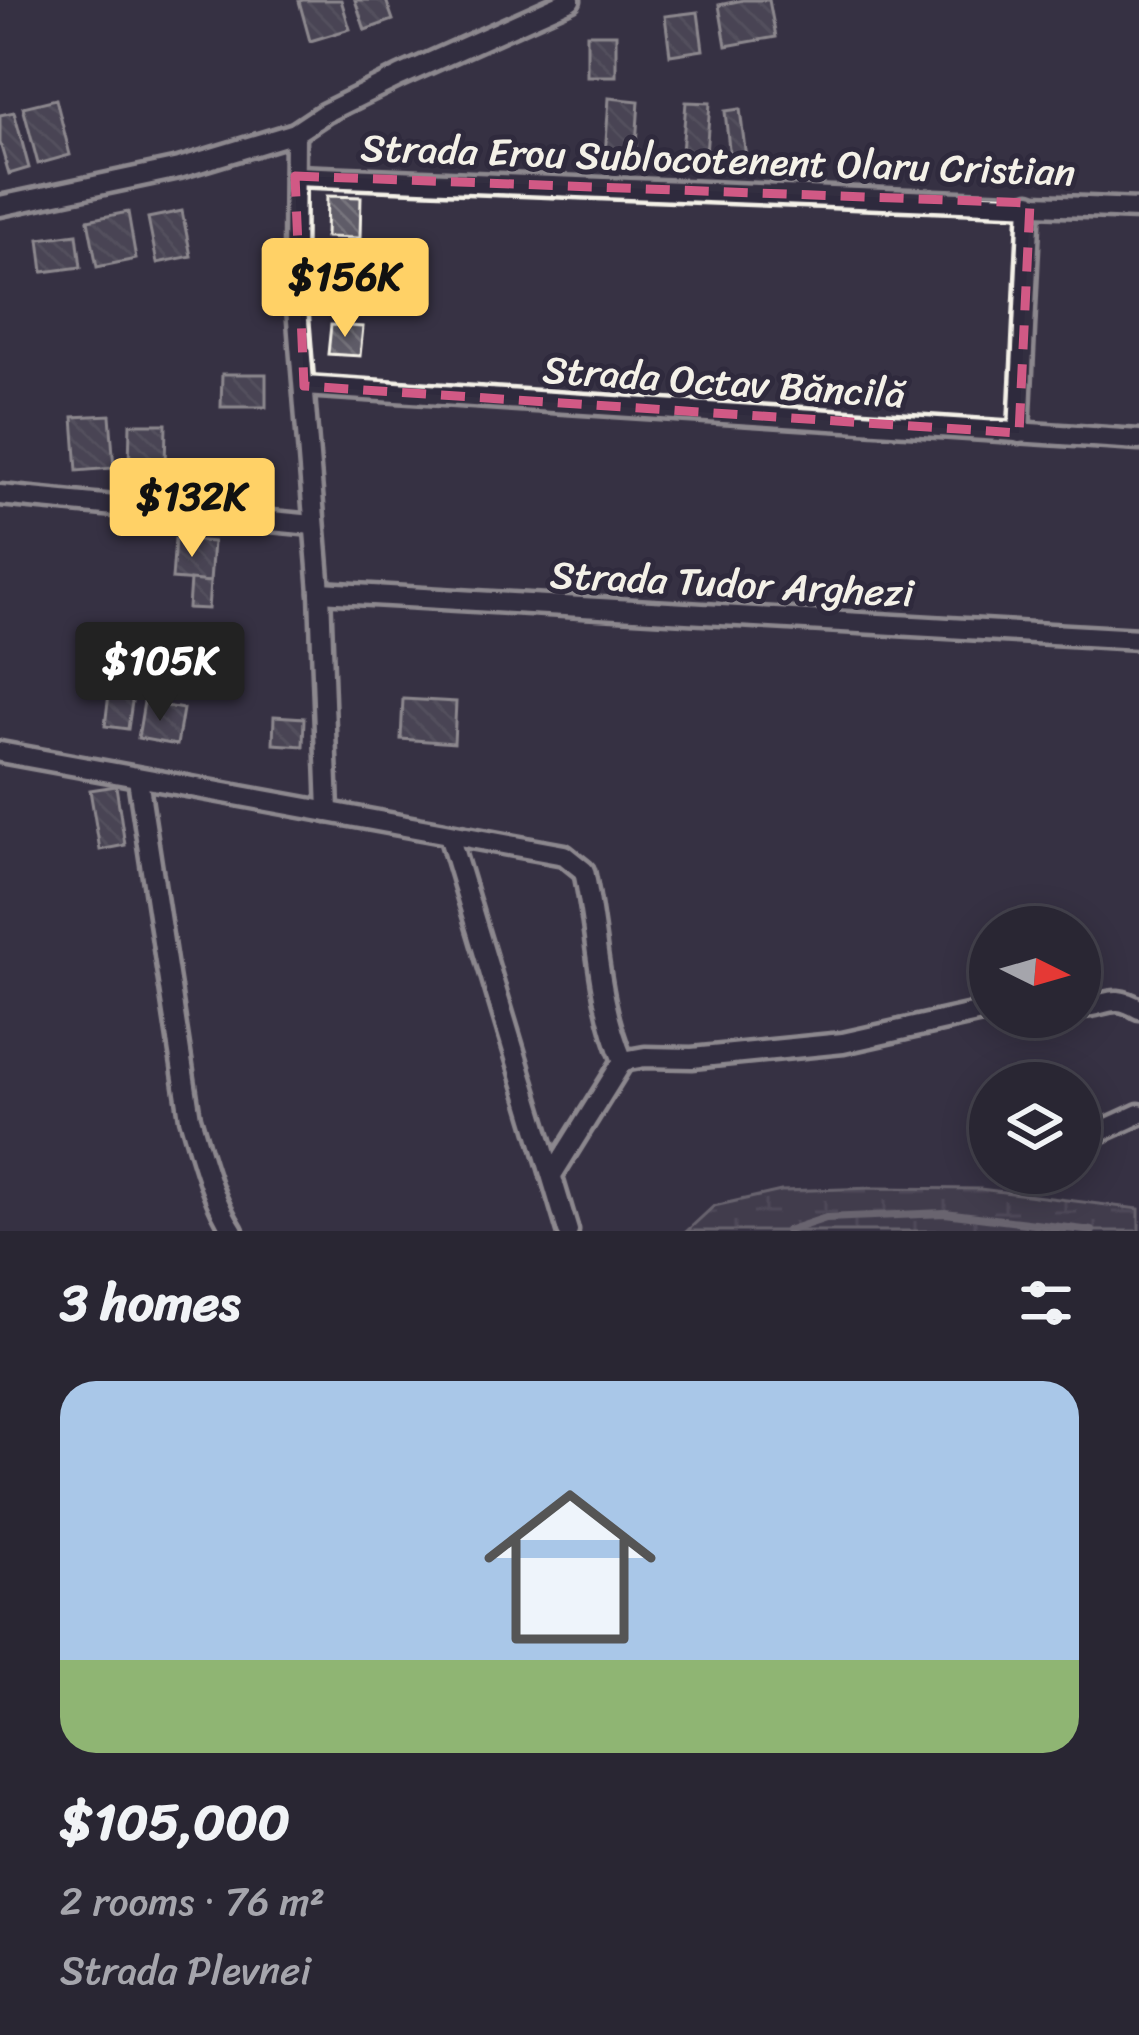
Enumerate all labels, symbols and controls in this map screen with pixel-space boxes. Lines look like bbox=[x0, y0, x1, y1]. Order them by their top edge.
street label: Strada Erou Sublocotenent Olaru Cristian bbox=[359, 113, 1076, 206]
pin: $156K bbox=[261, 238, 429, 340]
text: $156K bbox=[289, 242, 401, 311]
street label: Strada Octav Băncilă bbox=[540, 334, 909, 429]
pin: $132K bbox=[108, 458, 276, 560]
text: $132K bbox=[137, 462, 247, 531]
street label: Strada Tudor Arghezi bbox=[548, 540, 917, 628]
pin: $105K bbox=[76, 622, 244, 724]
text: $105K bbox=[102, 626, 218, 695]
north arrow bbox=[969, 906, 1101, 1038]
map controls bbox=[969, 906, 1101, 1194]
button: layers bbox=[969, 1062, 1101, 1194]
text: 3 homes bbox=[60, 1258, 240, 1348]
icon: filters bbox=[1013, 1270, 1079, 1336]
icon: home bbox=[462, 1459, 678, 1675]
text: $105,000 bbox=[60, 1777, 290, 1867]
text: 2 rooms · 76 m² bbox=[60, 1867, 325, 1936]
text: Strada Plevnei bbox=[60, 1936, 311, 2005]

